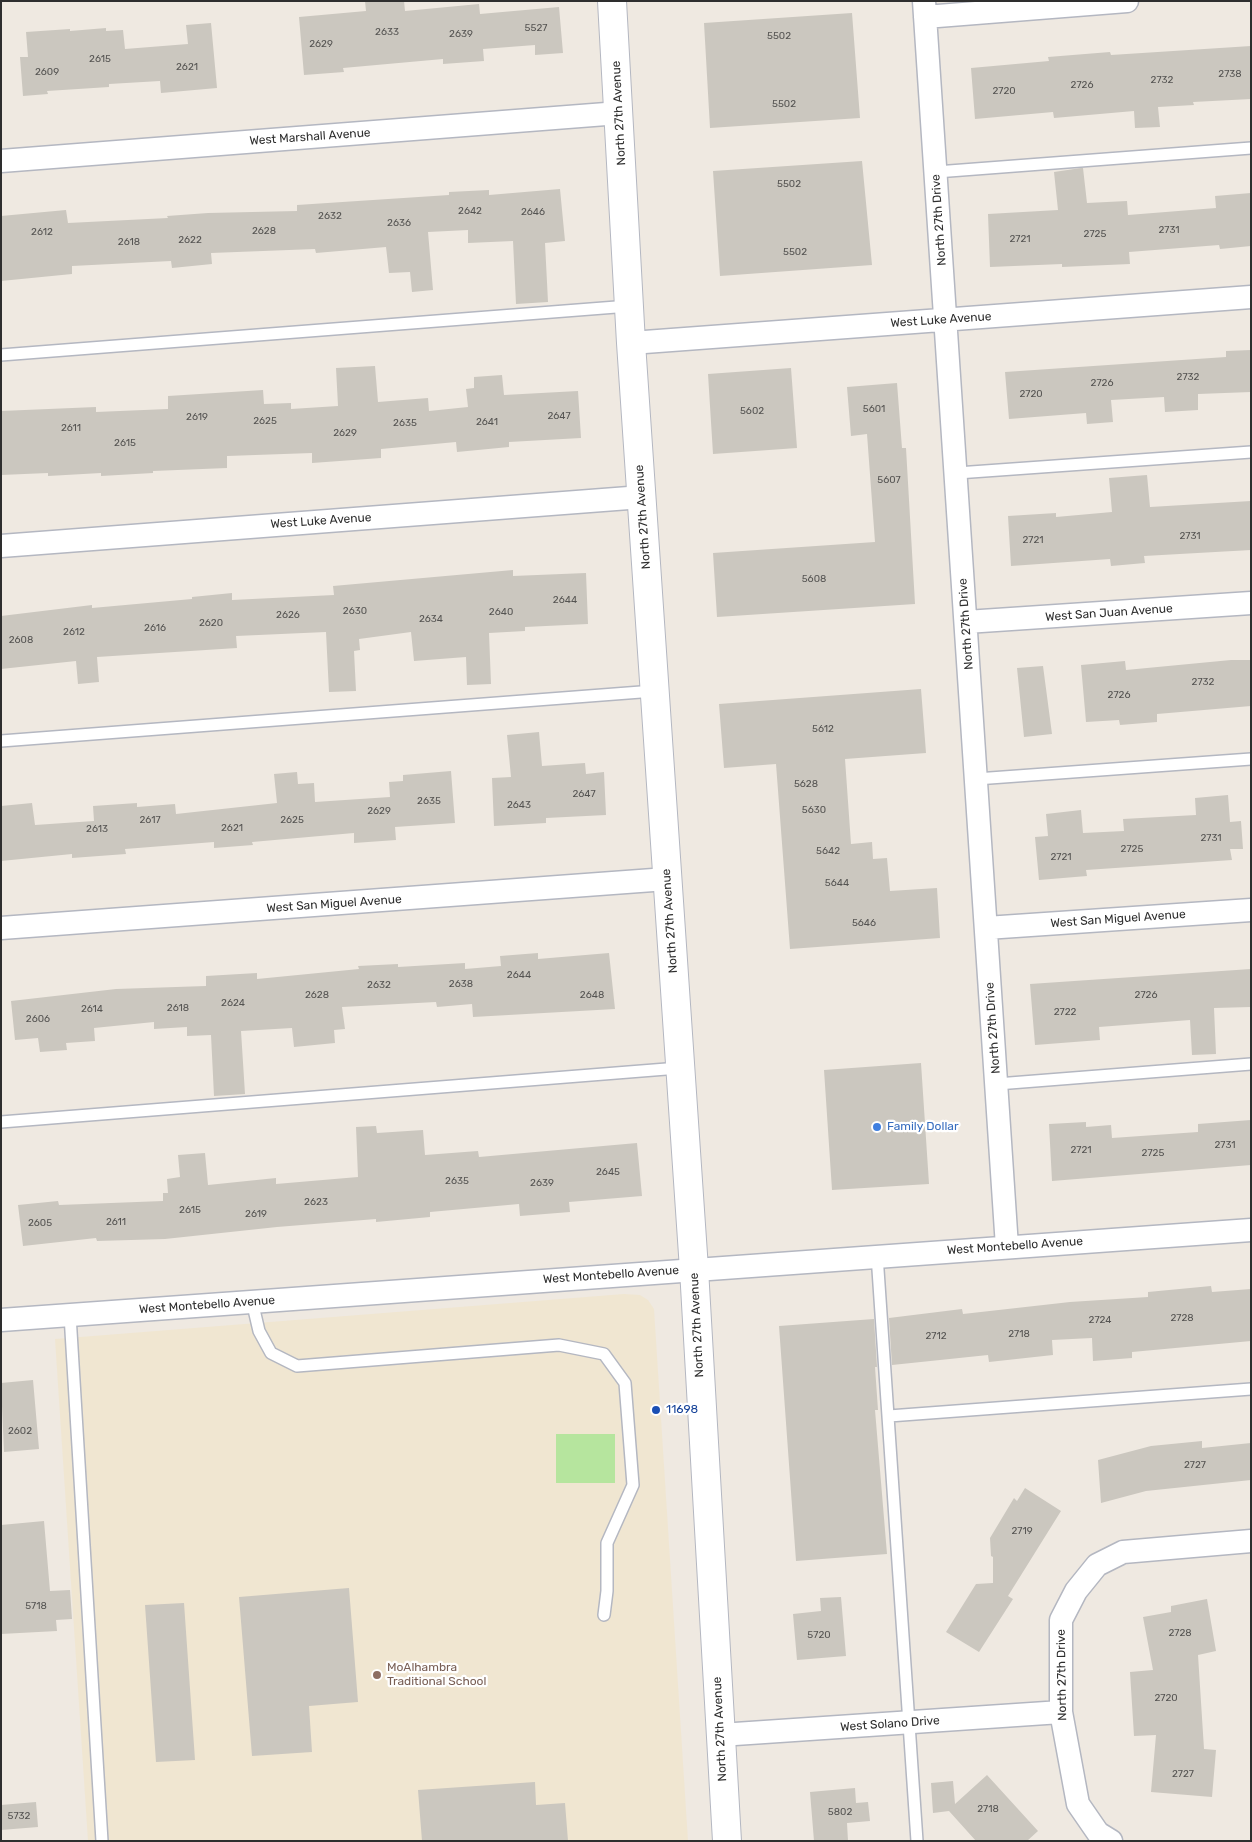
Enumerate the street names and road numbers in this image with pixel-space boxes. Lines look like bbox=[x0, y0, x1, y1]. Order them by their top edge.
street label: North 27th Avenue bbox=[609, 60, 629, 166]
street label: West Marshall Avenue bbox=[249, 126, 371, 148]
street label: North 27th Drive bbox=[929, 174, 949, 266]
street label: West Luke Avenue bbox=[890, 309, 992, 331]
street label: North 27th Avenue bbox=[632, 464, 654, 570]
street label: West Luke Avenue bbox=[270, 510, 372, 532]
street label: North 27th Drive bbox=[956, 578, 976, 670]
street label: West San Juan Avenue bbox=[1045, 601, 1173, 625]
street label: North 27th Avenue bbox=[659, 868, 681, 974]
street label: West San Miguel Avenue bbox=[266, 892, 402, 916]
street label: West San Miguel Avenue bbox=[1050, 907, 1186, 931]
street label: North 27th Drive bbox=[983, 982, 1003, 1074]
street label: West Montebello Avenue bbox=[946, 1234, 1084, 1258]
street label: West Montebello Avenue bbox=[542, 1263, 680, 1287]
street label: North 27th Avenue bbox=[687, 1272, 707, 1378]
street label: West Montebello Avenue bbox=[138, 1293, 276, 1317]
street label: North 27th Drive bbox=[1054, 1629, 1070, 1721]
street label: North 27th Avenue bbox=[710, 1676, 730, 1782]
street label: West Solano Drive bbox=[840, 1713, 940, 1735]

